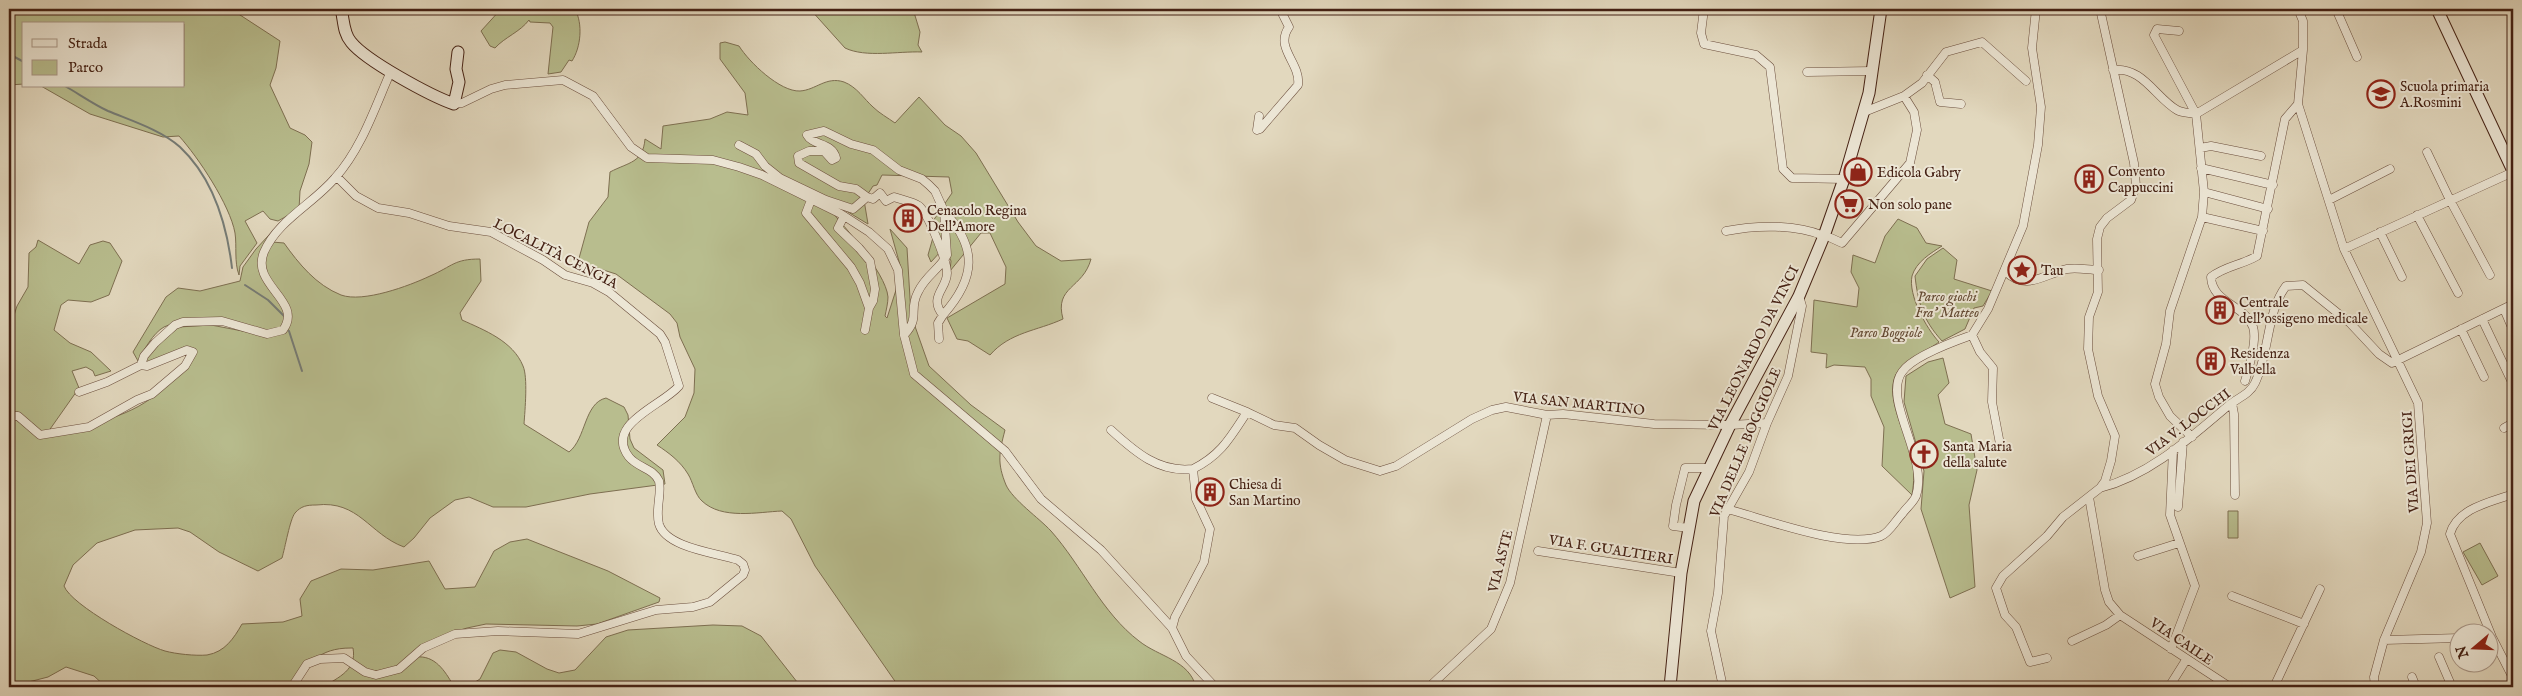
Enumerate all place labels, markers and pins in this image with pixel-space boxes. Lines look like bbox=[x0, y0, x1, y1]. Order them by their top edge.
place label: Scuola primaria A.Rosmini bbox=[2399, 78, 2490, 112]
school or university icon: Scuola primaria A.Rosmini bbox=[2366, 79, 2396, 109]
shop icon: Edicola Gabry bbox=[1843, 157, 1873, 187]
place label: Convento Cappuccini bbox=[2108, 163, 2174, 197]
place label: Edicola Gabry bbox=[1877, 164, 1961, 182]
building icon: Convento Cappuccini bbox=[2074, 164, 2104, 194]
supermarket icon: Non solo pane bbox=[1834, 189, 1864, 219]
place label: Non solo pane bbox=[1868, 196, 1953, 214]
place label: Cenacolo Regina Dell'Amore bbox=[927, 202, 1028, 236]
building icon: Cenacolo Regina Dell'Amore bbox=[893, 203, 923, 233]
place icon: Tau bbox=[2007, 255, 2037, 285]
place label: Tau bbox=[2041, 262, 2063, 280]
place label: Centrale dell'ossigeno medicale bbox=[2239, 294, 2369, 328]
building icon: Centrale dell'ossigeno medicale bbox=[2205, 295, 2235, 325]
place label: Residenza Valbella bbox=[2229, 345, 2290, 379]
building icon: Residenza Valbella bbox=[2196, 346, 2226, 376]
place label: Santa Maria della salute bbox=[1943, 438, 2013, 472]
church icon: Santa Maria della salute bbox=[1909, 439, 1939, 469]
place label: Chiesa di San Martino bbox=[1229, 476, 1301, 510]
building icon: Chiesa di San Martino bbox=[1195, 477, 1225, 507]

